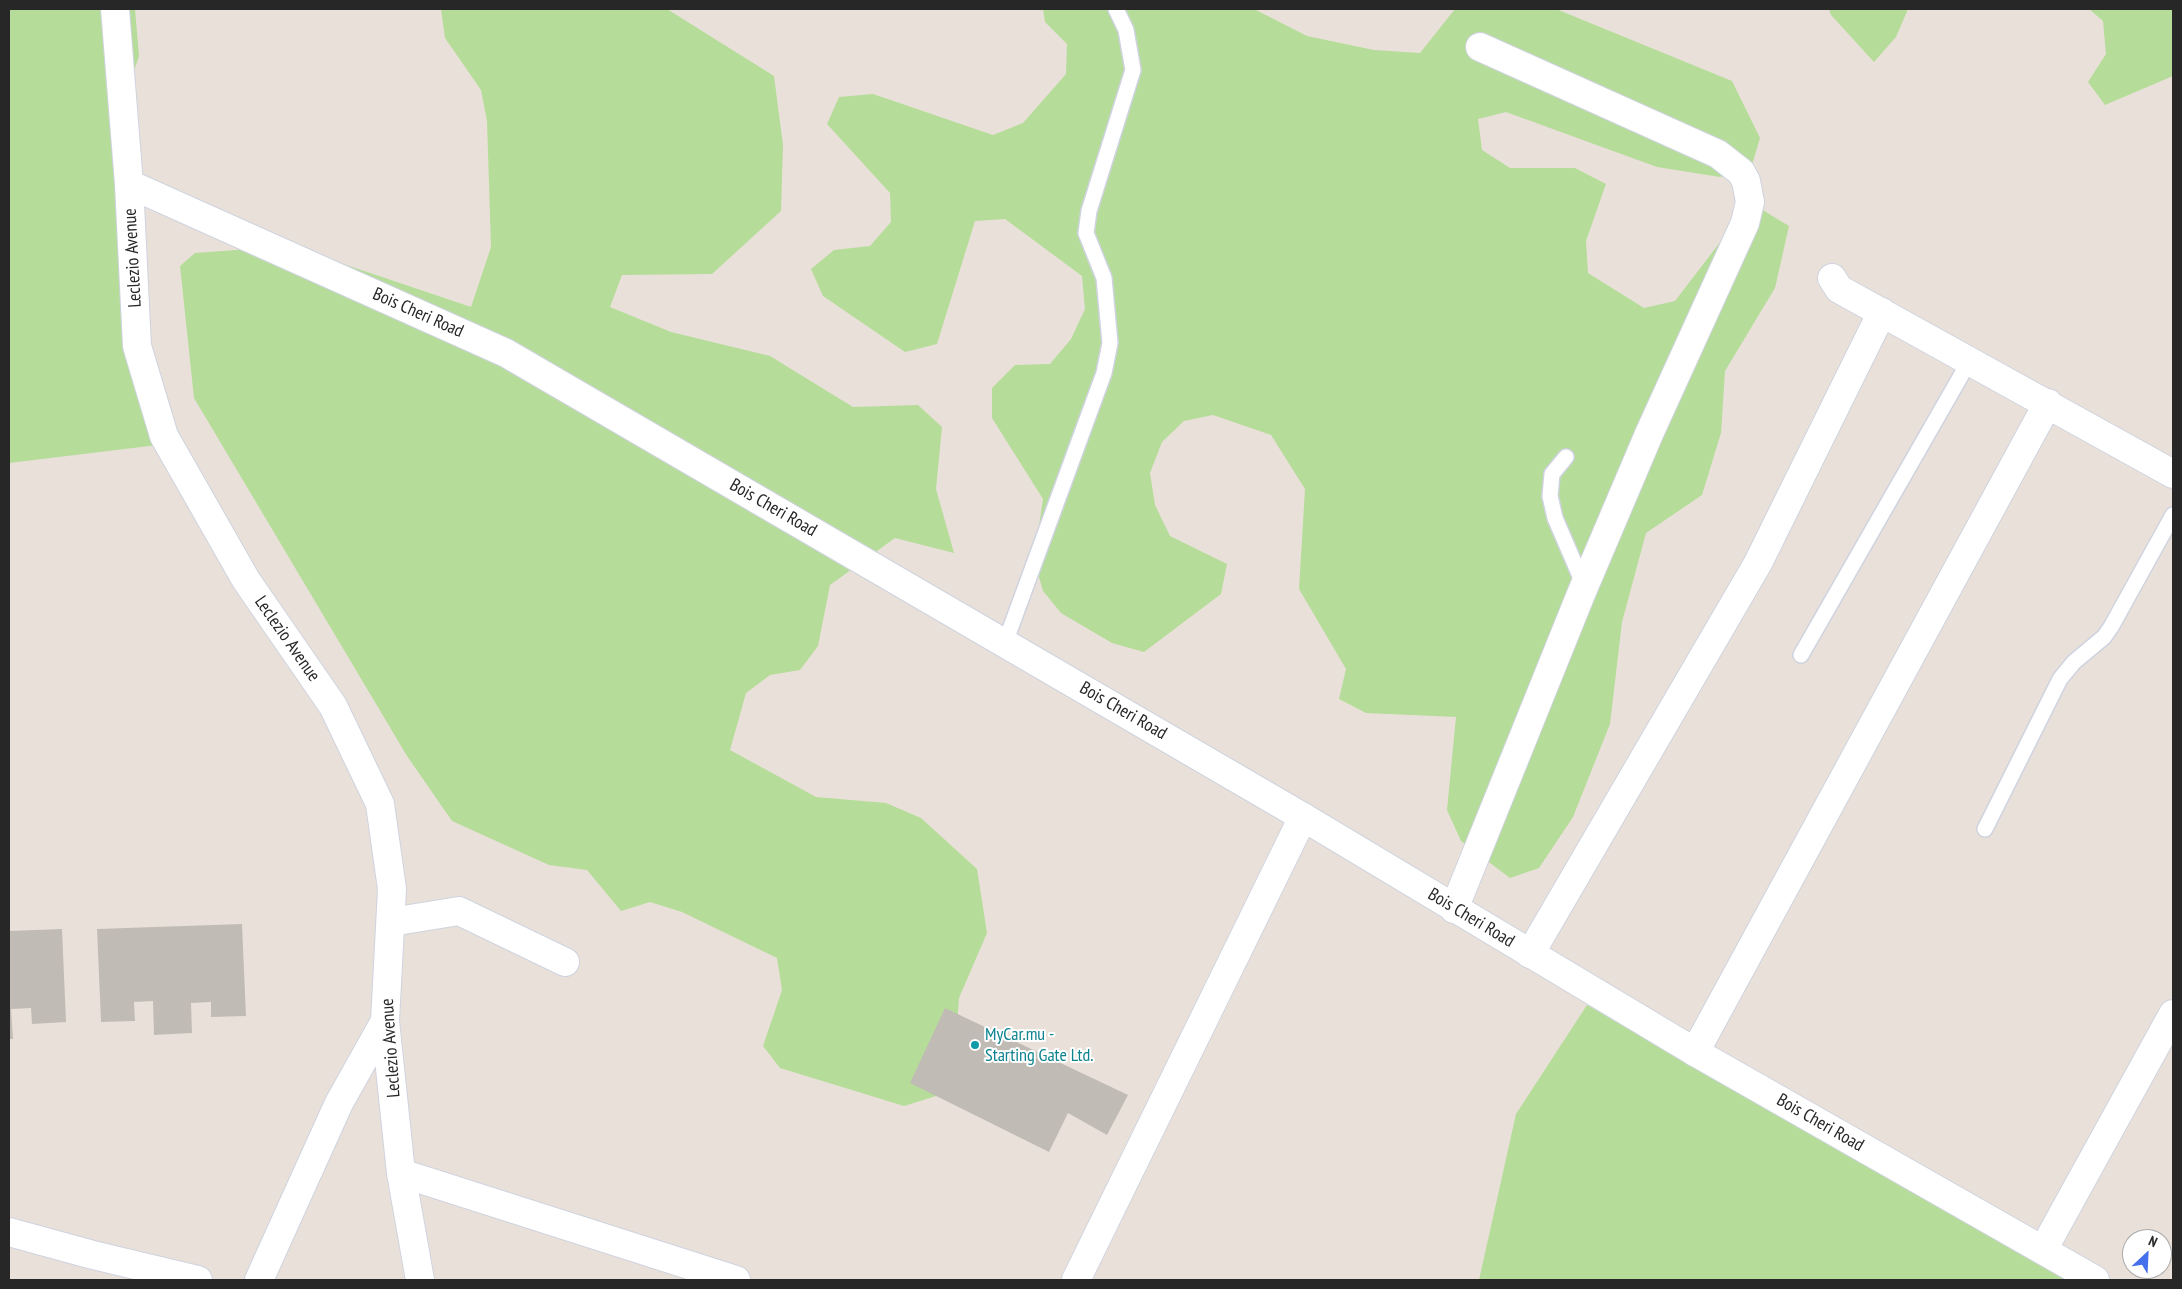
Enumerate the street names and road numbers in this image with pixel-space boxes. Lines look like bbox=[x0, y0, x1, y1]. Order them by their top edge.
street label: Leclezio Avenue bbox=[120, 208, 146, 308]
street label: Bois Cheri Road bbox=[369, 283, 467, 343]
street label: Bois Cheri Road bbox=[726, 474, 820, 542]
street label: Leclezio Avenue bbox=[250, 592, 324, 686]
street label: Bois Cheri Road bbox=[1076, 677, 1170, 745]
street label: Bois Cheri Road bbox=[1424, 884, 1518, 952]
street label: Leclezio Avenue bbox=[377, 998, 405, 1098]
street label: Bois Cheri Road bbox=[1773, 1089, 1867, 1157]

